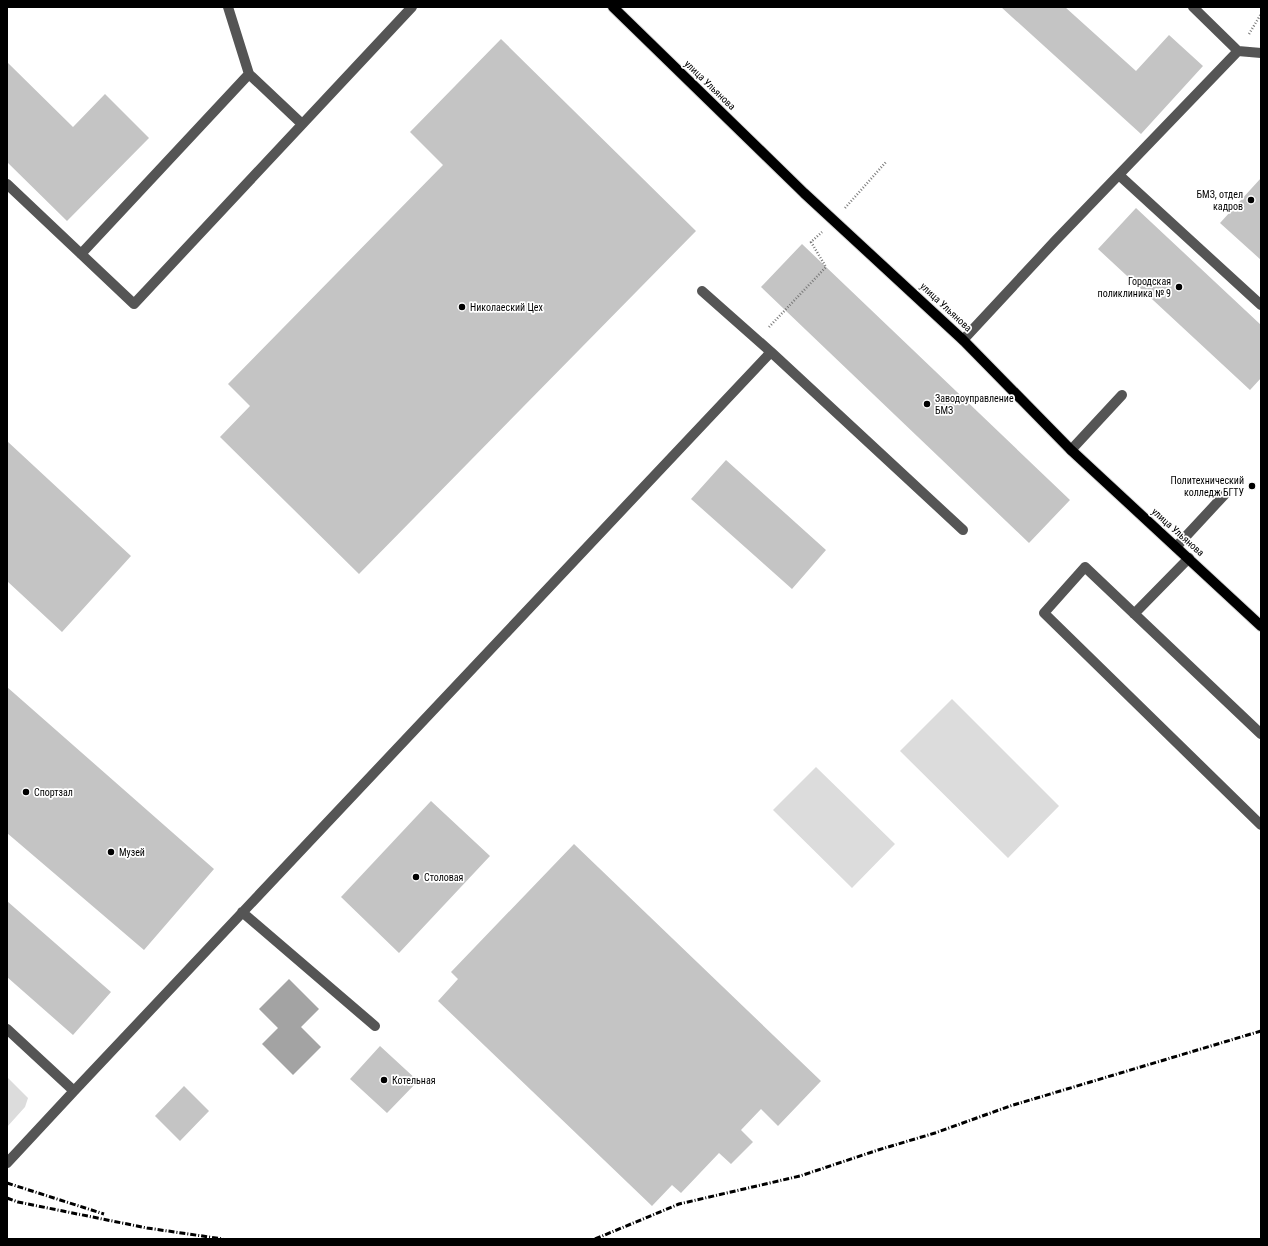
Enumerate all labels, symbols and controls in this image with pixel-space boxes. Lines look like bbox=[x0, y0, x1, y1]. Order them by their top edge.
street label: улица Ульянова bbox=[682, 58, 738, 112]
place label: БМЗ, отдел кадров bbox=[1197, 189, 1243, 212]
marker: БМЗ, отдел кадров bbox=[1246, 195, 1256, 205]
place label: Городская поликлиника № 9 bbox=[1098, 276, 1171, 299]
street label: улица Ульянова bbox=[918, 280, 974, 334]
marker: Городская поликлиника № 9 bbox=[1174, 282, 1184, 292]
marker: Николаеский Цех bbox=[457, 302, 467, 312]
place label: Николаеский Цех bbox=[470, 302, 544, 313]
place label: Заводоуправление БМЗ bbox=[935, 393, 1014, 416]
marker: Заводоуправление БМЗ bbox=[922, 399, 932, 409]
place label: Политехнический колледж БГТУ bbox=[1170, 475, 1245, 498]
marker: Политехнический колледж БГТУ bbox=[1247, 481, 1257, 491]
street label: улица Ульянова bbox=[1150, 506, 1206, 558]
marker: Спортзал bbox=[21, 787, 31, 797]
place label: Спортзал bbox=[34, 787, 73, 798]
marker: Музей bbox=[106, 847, 116, 857]
place label: Музей bbox=[119, 847, 145, 858]
marker: Столовая bbox=[411, 872, 421, 882]
place label: Столовая bbox=[424, 872, 464, 883]
marker: Котельная bbox=[379, 1075, 389, 1085]
place label: Котельная bbox=[392, 1075, 436, 1086]

